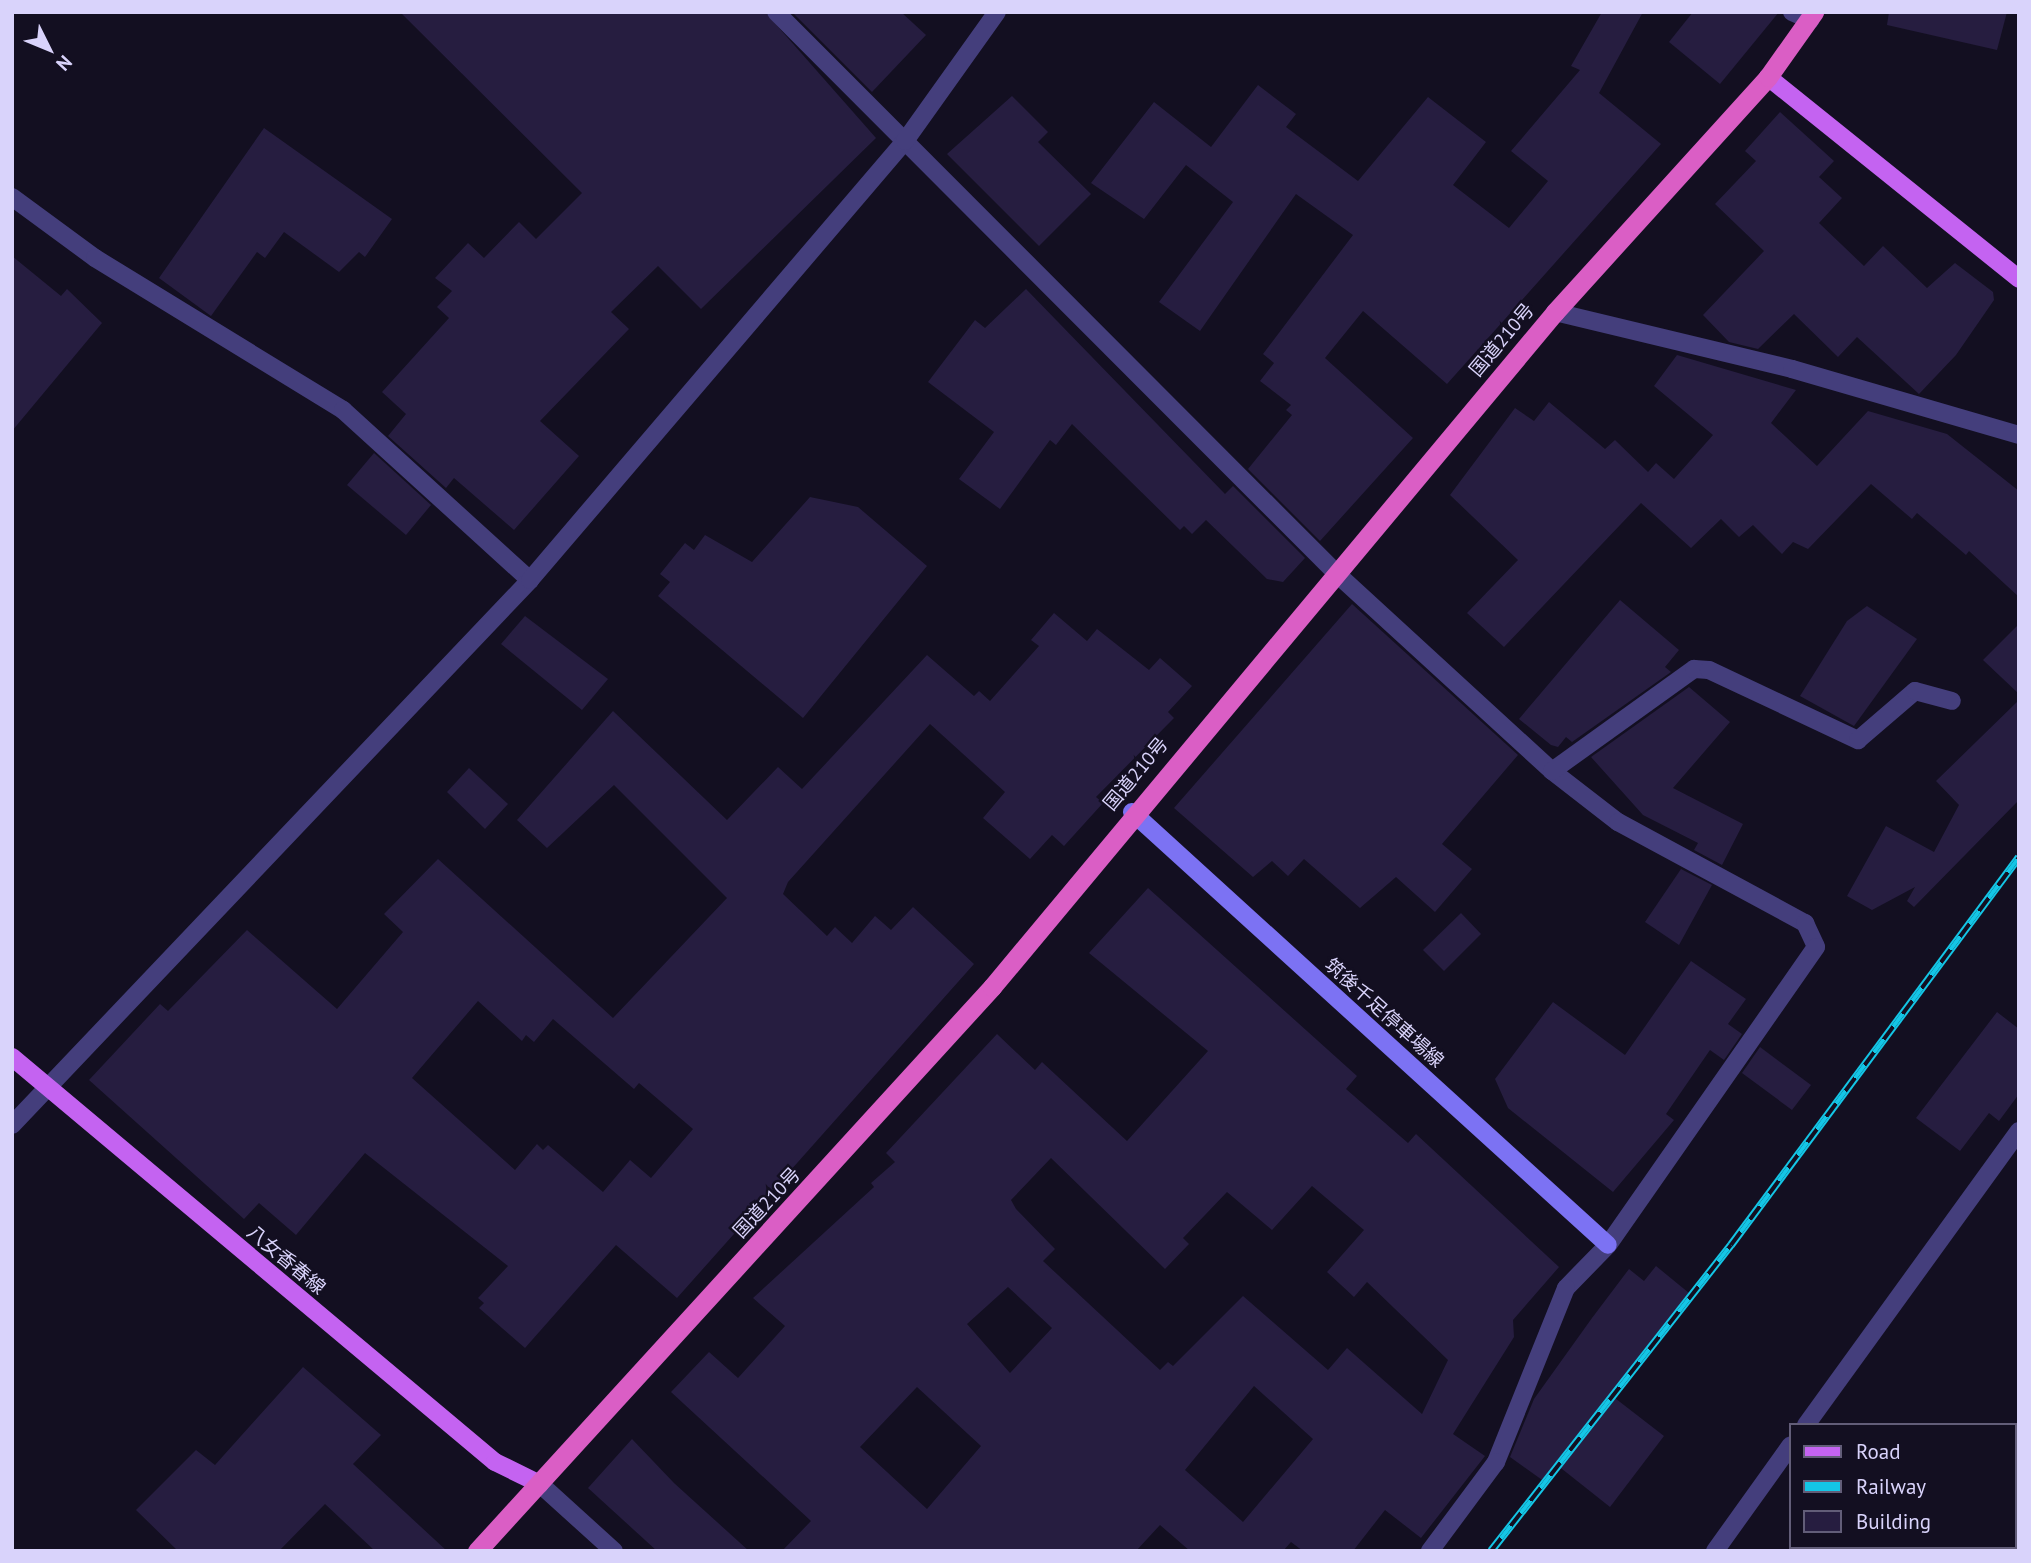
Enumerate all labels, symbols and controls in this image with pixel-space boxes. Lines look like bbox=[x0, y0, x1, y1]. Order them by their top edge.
north arrow bbox=[14, 14, 84, 84]
text: N bbox=[51, 51, 77, 76]
street label: 国道210号 bbox=[1465, 299, 1539, 381]
street label: 国道210号 bbox=[1099, 733, 1173, 815]
street label: 筑後千足停車場線 bbox=[1320, 954, 1448, 1072]
street label: 国道210号 bbox=[729, 1163, 805, 1243]
street label: 八女香春線 bbox=[242, 1221, 330, 1299]
legend bbox=[1790, 1423, 2017, 1549]
text: Road bbox=[1856, 1438, 1900, 1465]
text: Railway bbox=[1856, 1473, 1926, 1500]
text: Building bbox=[1856, 1508, 1931, 1535]

